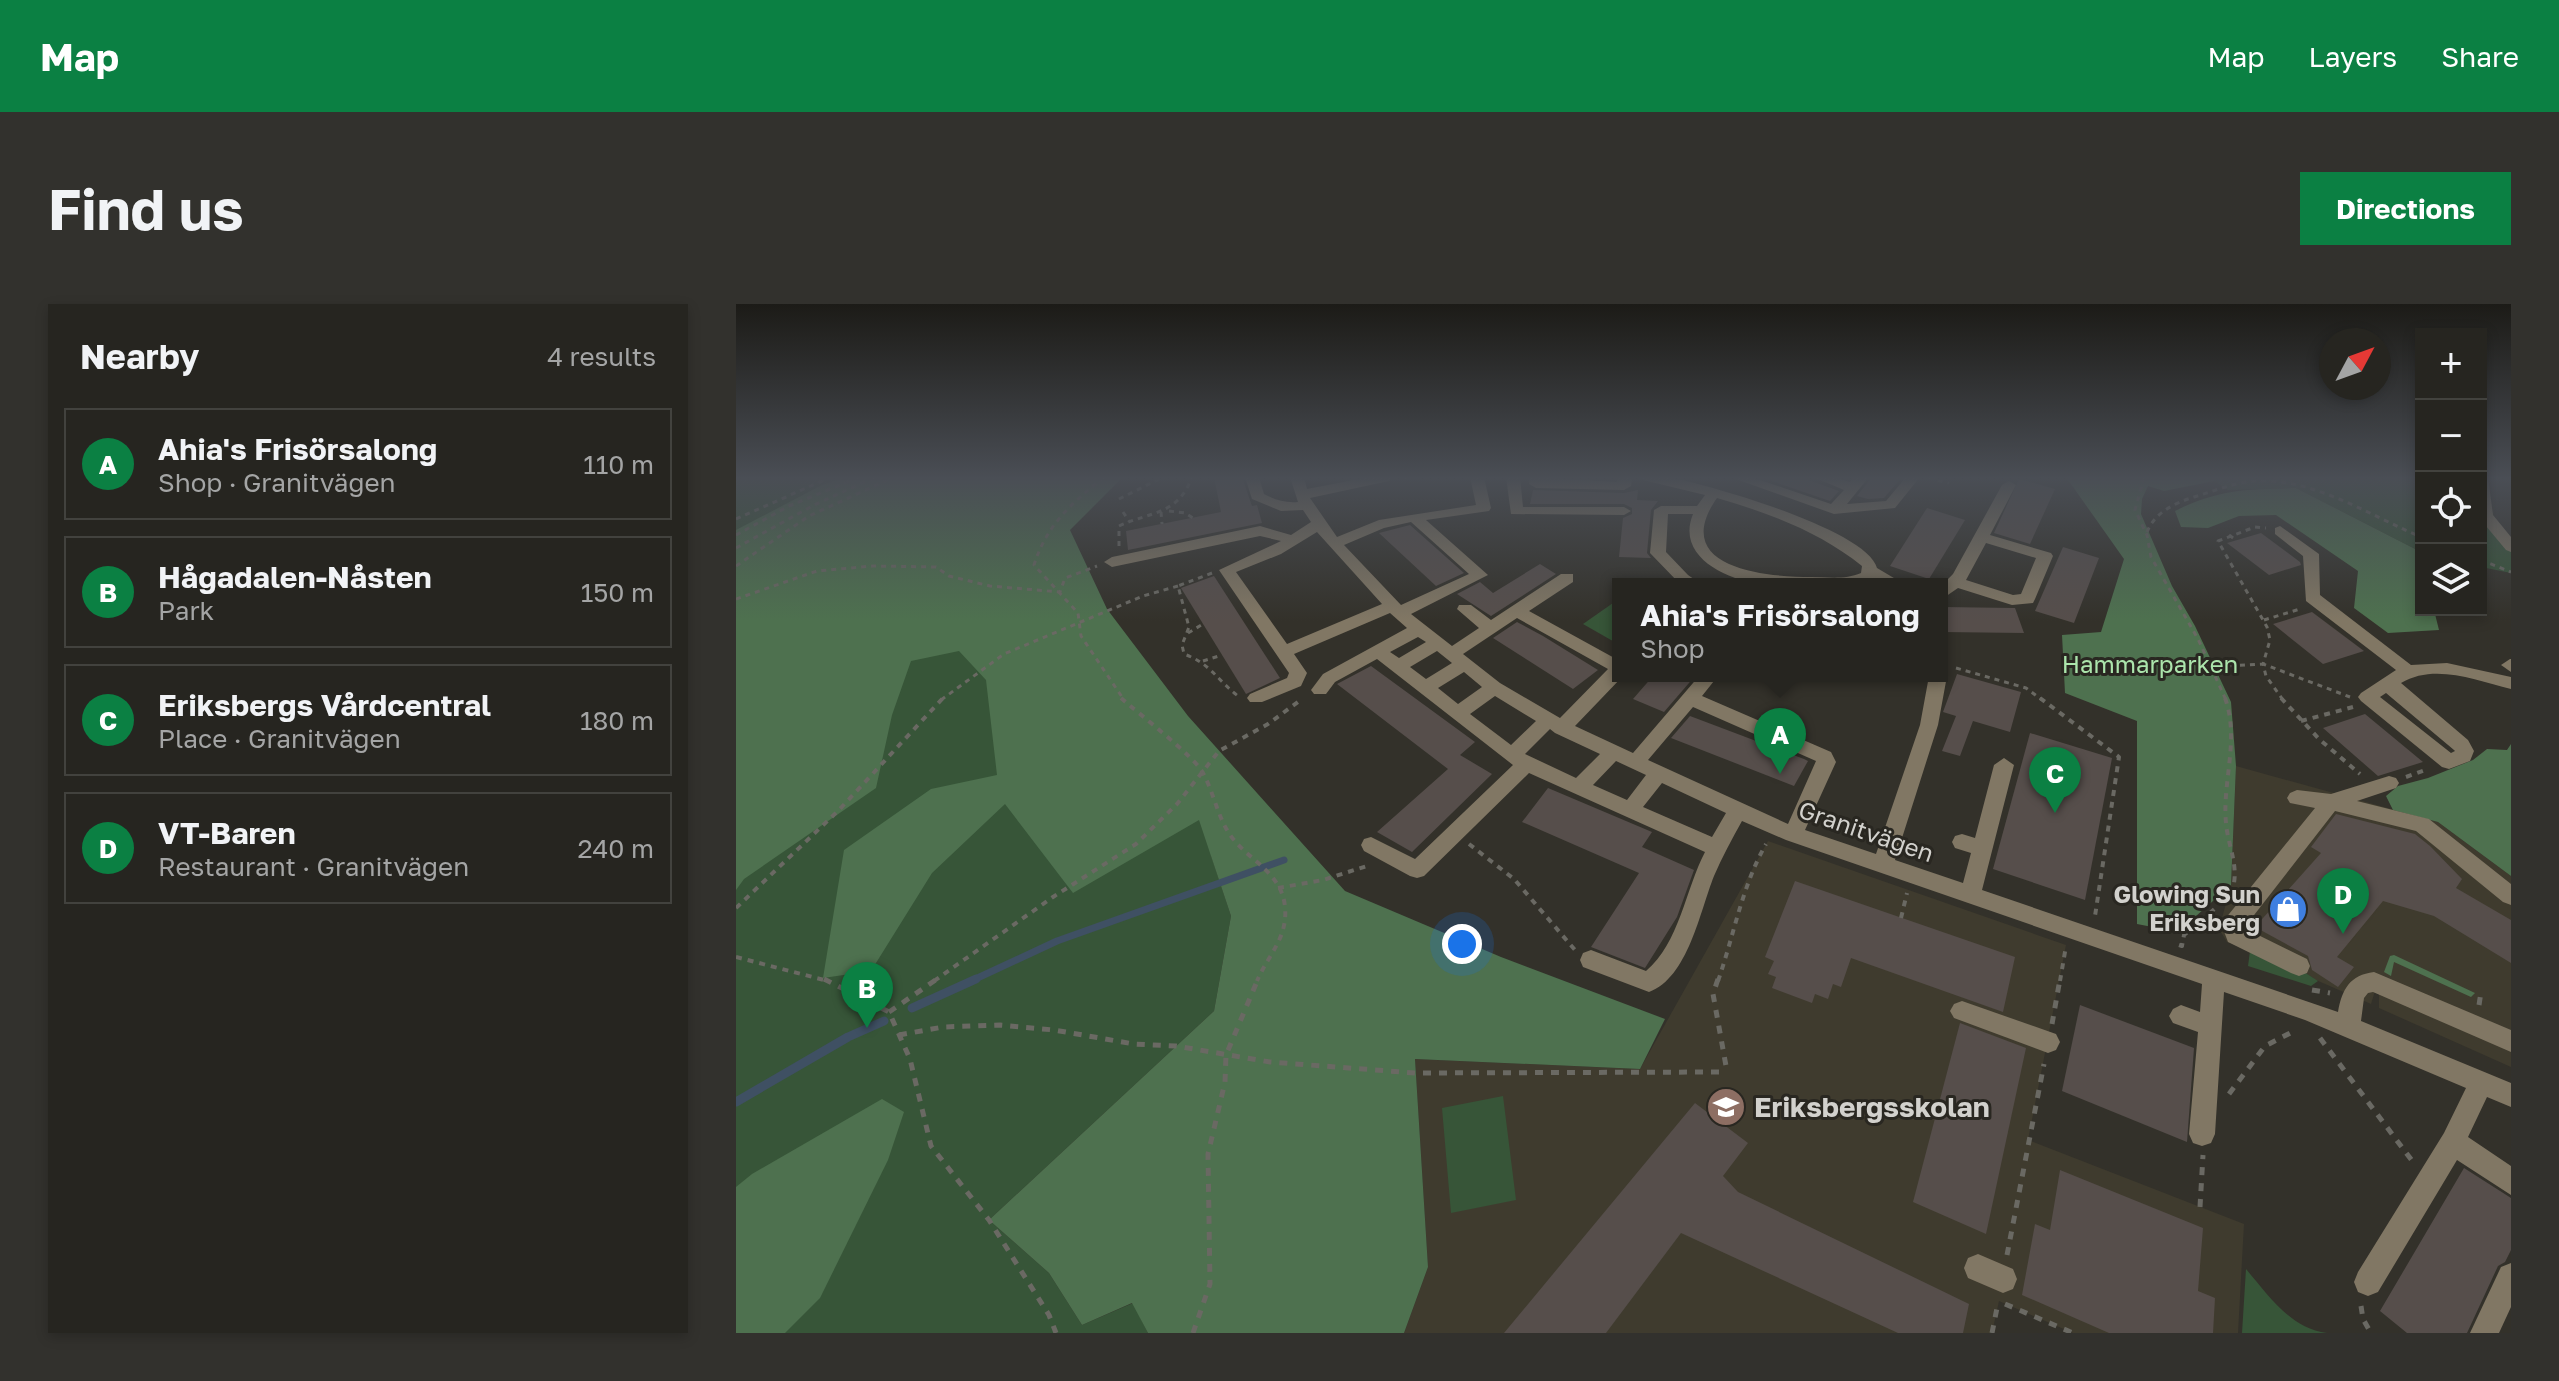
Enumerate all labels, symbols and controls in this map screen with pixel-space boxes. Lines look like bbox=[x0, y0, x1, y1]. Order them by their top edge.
text: Map bbox=[40, 34, 119, 79]
text: Map bbox=[2207, 40, 2265, 73]
text: Layers bbox=[2309, 40, 2397, 73]
text: Share bbox=[2441, 40, 2519, 73]
button: Directions bbox=[2300, 172, 2511, 245]
text: Find us bbox=[48, 175, 244, 242]
north arrow bbox=[2319, 328, 2391, 400]
map controls bbox=[2415, 328, 2487, 616]
button: + bbox=[2415, 328, 2487, 400]
text: Nearby bbox=[80, 336, 200, 376]
text: 4 results bbox=[547, 341, 656, 372]
button: − bbox=[2415, 400, 2487, 472]
text: Ahia's Frisörsalong bbox=[158, 431, 437, 467]
text: A bbox=[99, 449, 117, 480]
text: 110 m bbox=[583, 449, 654, 480]
text: Shop · Granitvägen bbox=[158, 467, 396, 498]
button: locate bbox=[2415, 472, 2487, 544]
button: layers bbox=[2415, 544, 2487, 616]
text: Hågadalen-Nåsten bbox=[158, 559, 432, 595]
text: B bbox=[99, 577, 117, 608]
text: 150 m bbox=[581, 577, 654, 608]
popup bbox=[1612, 578, 1948, 682]
text: Park bbox=[158, 595, 214, 626]
text: Ahia's Frisörsalong bbox=[1640, 597, 1920, 633]
text: Shop bbox=[1640, 633, 1705, 664]
park label: Hammarparken bbox=[2062, 649, 2238, 678]
text: Eriksbergs Vårdcentral bbox=[158, 687, 491, 723]
text: C bbox=[99, 705, 117, 736]
text: 180 m bbox=[580, 705, 654, 736]
pin: A bbox=[1754, 708, 1806, 774]
text: Place · Granitvägen bbox=[158, 723, 401, 754]
pin: C bbox=[2029, 747, 2081, 813]
street label: Granitvägen bbox=[1795, 794, 1938, 867]
text: VT-Baren bbox=[158, 815, 296, 851]
text: D bbox=[99, 833, 117, 864]
text: 240 m bbox=[577, 833, 654, 864]
text: Restaurant · Granitvägen bbox=[158, 851, 469, 882]
pin: D bbox=[2317, 868, 2369, 934]
place label: Glowing Sun Eriksberg bbox=[2114, 879, 2260, 936]
shop icon: Glowing Sun Eriksberg bbox=[2267, 888, 2309, 930]
your location bbox=[1442, 924, 1482, 964]
pin: B bbox=[841, 962, 893, 1028]
school or university icon: Eriksbergsskolan bbox=[1705, 1086, 1747, 1128]
place label: Eriksbergsskolan bbox=[1754, 1090, 1990, 1123]

